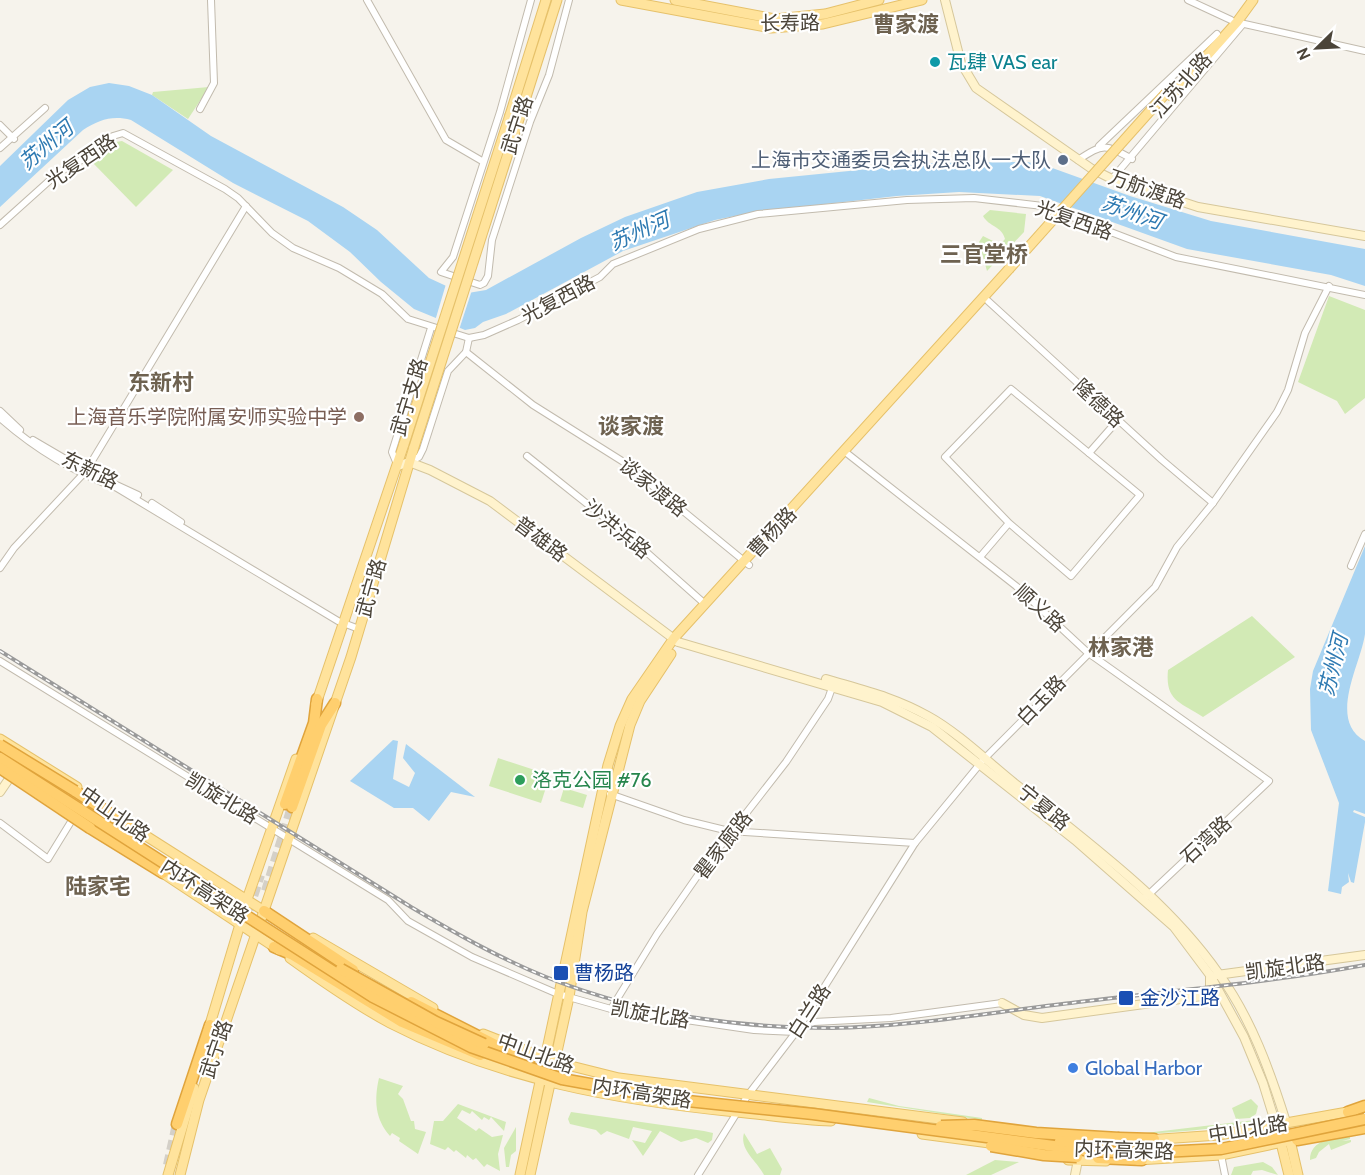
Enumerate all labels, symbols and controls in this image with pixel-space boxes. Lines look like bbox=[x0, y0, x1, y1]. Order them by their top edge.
street label: 长寿路 bbox=[760, 10, 820, 36]
district label: 曹家渡 bbox=[873, 11, 939, 38]
north arrow bbox=[1287, 18, 1347, 78]
text: N bbox=[1293, 45, 1315, 63]
street label: 江苏北路 bbox=[1145, 47, 1217, 123]
place label: 瓦肆 VAS ear bbox=[947, 50, 1058, 74]
marker: 瓦肆 VAS ear bbox=[928, 55, 942, 69]
street label: 武宁路 bbox=[496, 93, 538, 157]
water label: 苏州河 bbox=[14, 113, 81, 175]
street label: 光复西路 bbox=[41, 129, 121, 193]
place label: 上海市交通委员会执法总队一大队 bbox=[751, 148, 1051, 172]
marker: 上海市交通委员会执法总队一大队 bbox=[1056, 153, 1070, 167]
street label: 万航渡路 bbox=[1105, 165, 1189, 213]
water label: 苏州河 bbox=[1098, 190, 1170, 235]
street label: 光复西路 bbox=[1032, 196, 1116, 244]
water label: 苏州河 bbox=[605, 205, 677, 255]
district label: 三官堂桥 bbox=[940, 241, 1028, 268]
street label: 光复西路 bbox=[517, 270, 599, 328]
street label: 武宁支路 bbox=[386, 355, 432, 439]
district label: 东新村 bbox=[128, 369, 194, 396]
street label: 隆德路 bbox=[1069, 374, 1129, 432]
place label: 上海音乐学院附属安师实验中学 bbox=[67, 405, 347, 429]
marker: 上海音乐学院附属安师实验中学 bbox=[352, 410, 366, 424]
district label: 谈家渡 bbox=[598, 413, 664, 440]
street label: 东新路 bbox=[58, 446, 122, 494]
street label: 谈家渡路 bbox=[614, 453, 692, 521]
street label: 沙洪浜路 bbox=[578, 495, 656, 563]
street label: 曹杨路 bbox=[743, 502, 801, 562]
street label: 普雄路 bbox=[510, 511, 572, 567]
street label: 武宁路 bbox=[351, 556, 391, 620]
street label: 顺义路 bbox=[1010, 579, 1070, 637]
water label: 苏州河 bbox=[1313, 628, 1354, 699]
district label: 林家港 bbox=[1088, 634, 1154, 661]
street label: 白玉路 bbox=[1012, 670, 1070, 730]
street label: 凯旋北路 bbox=[182, 767, 262, 829]
place label: 洛克公园 #76 bbox=[532, 768, 652, 792]
marker: 洛克公园 #76 bbox=[513, 773, 527, 787]
street label: 宁夏路 bbox=[1013, 779, 1075, 835]
street label: 中山北路 bbox=[75, 781, 155, 847]
street label: 瞿家廊路 bbox=[689, 806, 757, 884]
street label: 石湾路 bbox=[1176, 811, 1236, 869]
street label: 内环高架路 bbox=[157, 854, 253, 928]
district label: 陆家宅 bbox=[65, 873, 131, 900]
street label: 凯旋北路 bbox=[1244, 950, 1326, 984]
place label: 曹杨路 bbox=[574, 961, 634, 985]
marker: 曹杨路 bbox=[552, 964, 570, 982]
street label: 白兰路 bbox=[783, 979, 835, 1043]
place label: 金沙江路 bbox=[1140, 986, 1220, 1010]
marker: 金沙江路 bbox=[1117, 989, 1135, 1007]
street label: 凯旋北路 bbox=[609, 995, 691, 1033]
street label: 武宁路 bbox=[195, 1017, 237, 1081]
street label: 中山北路 bbox=[494, 1028, 578, 1078]
place label: Global Harbor bbox=[1085, 1056, 1203, 1080]
marker: Global Harbor bbox=[1066, 1061, 1080, 1075]
street label: 内环高架路 bbox=[591, 1073, 693, 1113]
street label: 中山北路 bbox=[1207, 1111, 1289, 1147]
street label: 内环高架路 bbox=[1074, 1136, 1174, 1164]

